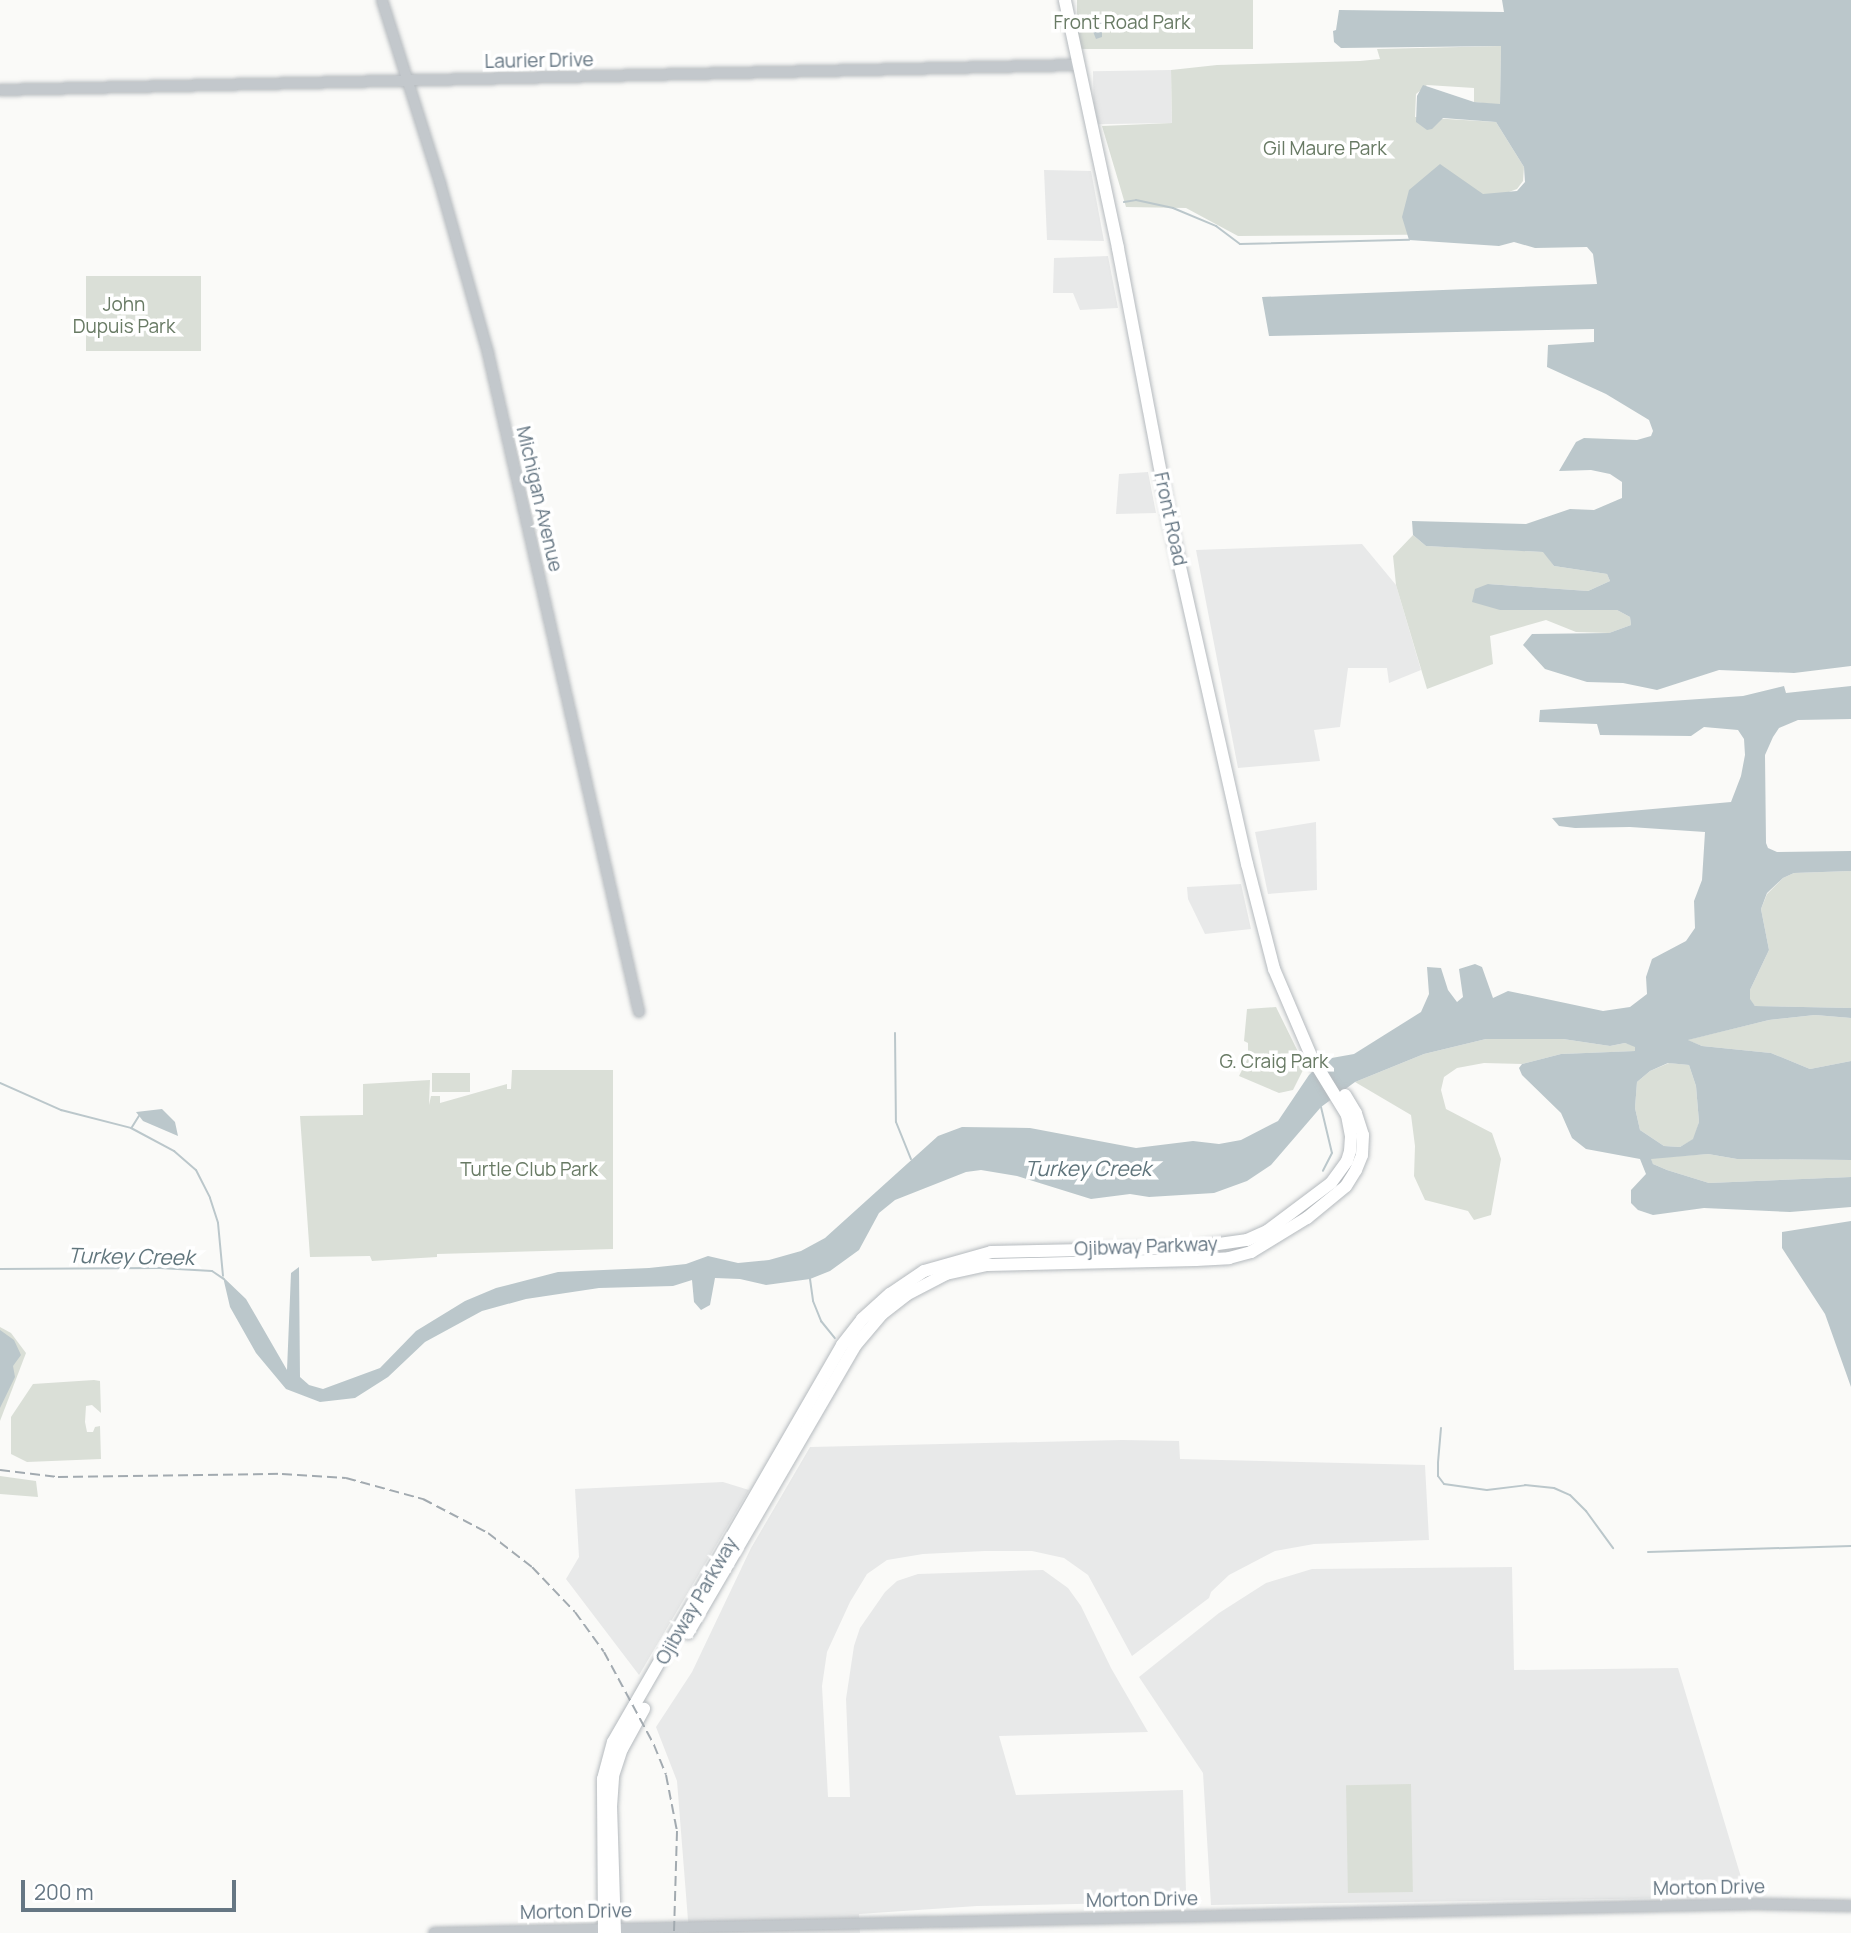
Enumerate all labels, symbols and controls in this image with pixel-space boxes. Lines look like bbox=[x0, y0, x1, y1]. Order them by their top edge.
park label: Front Road Park bbox=[1054, 12, 1190, 34]
street label: Laurier Drive bbox=[484, 49, 594, 73]
park label: Gil Maure Park bbox=[1263, 138, 1387, 160]
park label: John Dupuis Park bbox=[73, 294, 175, 338]
street label: Michigan Avenue bbox=[511, 424, 567, 574]
street label: Front Road bbox=[1149, 470, 1191, 568]
park label: G. Craig Park bbox=[1219, 1051, 1329, 1073]
water label: Turkey Creek bbox=[1025, 1155, 1151, 1181]
park label: Turtle Club Park bbox=[460, 1159, 598, 1181]
street label: Ojibway Parkway bbox=[1074, 1233, 1218, 1261]
water label: Turkey Creek bbox=[68, 1242, 194, 1270]
street label: Ojibway Parkway bbox=[651, 1533, 743, 1669]
scale bar bbox=[24, 1867, 240, 1911]
street label: Morton Drive bbox=[1653, 1876, 1765, 1900]
text: 200 m bbox=[34, 1878, 94, 1906]
street label: Morton Drive bbox=[1086, 1888, 1198, 1912]
street label: Morton Drive bbox=[520, 1900, 632, 1924]

